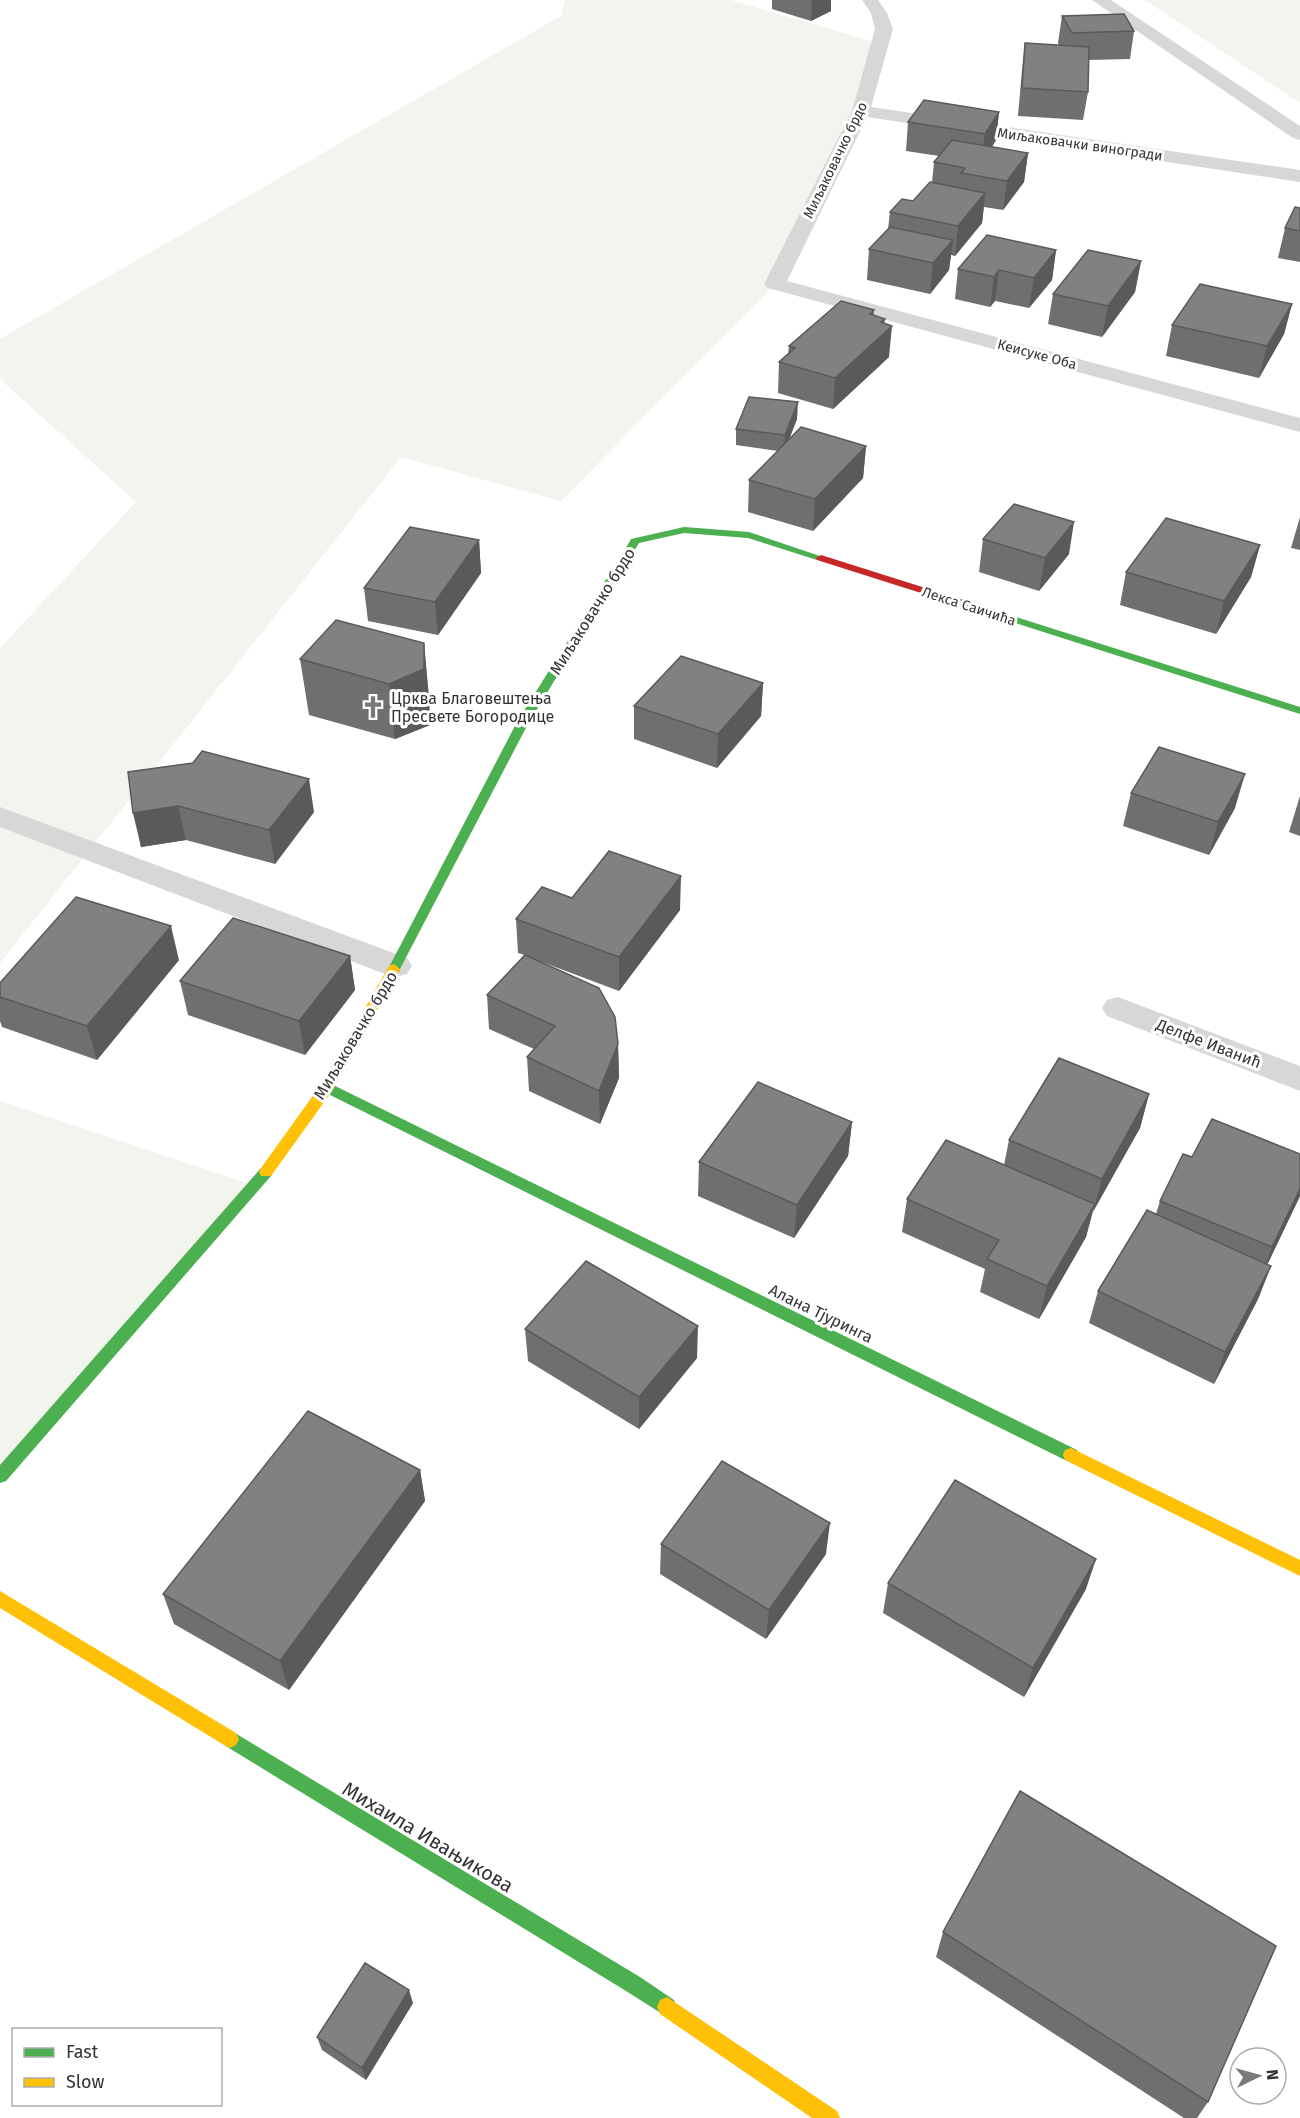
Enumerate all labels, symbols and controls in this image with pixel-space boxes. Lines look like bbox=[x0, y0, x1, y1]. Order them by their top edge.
street label: Миљаковачко брдо bbox=[800, 99, 871, 221]
street label: Миљаковачки виногради bbox=[996, 124, 1164, 165]
street label: Кеисуке Оба bbox=[995, 336, 1078, 373]
street label: Миљаковачко брдо bbox=[546, 544, 639, 678]
street label: Лекса Саичића bbox=[920, 583, 1018, 630]
place label: Црква Благовештења Пресвете Богородице bbox=[391, 689, 554, 726]
church icon: Црква Благовештења Пресвете Богородице bbox=[360, 694, 386, 720]
street label: Миљаковачко брдо bbox=[310, 968, 401, 1103]
street label: Делфе Иванић bbox=[1153, 1014, 1264, 1072]
street label: Алана Тјуринга bbox=[766, 1280, 876, 1347]
street label: Михаила Ивањикова bbox=[338, 1776, 518, 1898]
legend bbox=[12, 2028, 222, 2106]
text: Fast bbox=[66, 2041, 99, 2063]
north arrow bbox=[1228, 2046, 1288, 2106]
text: N bbox=[1263, 2069, 1282, 2081]
text: Slow bbox=[66, 2071, 105, 2093]

